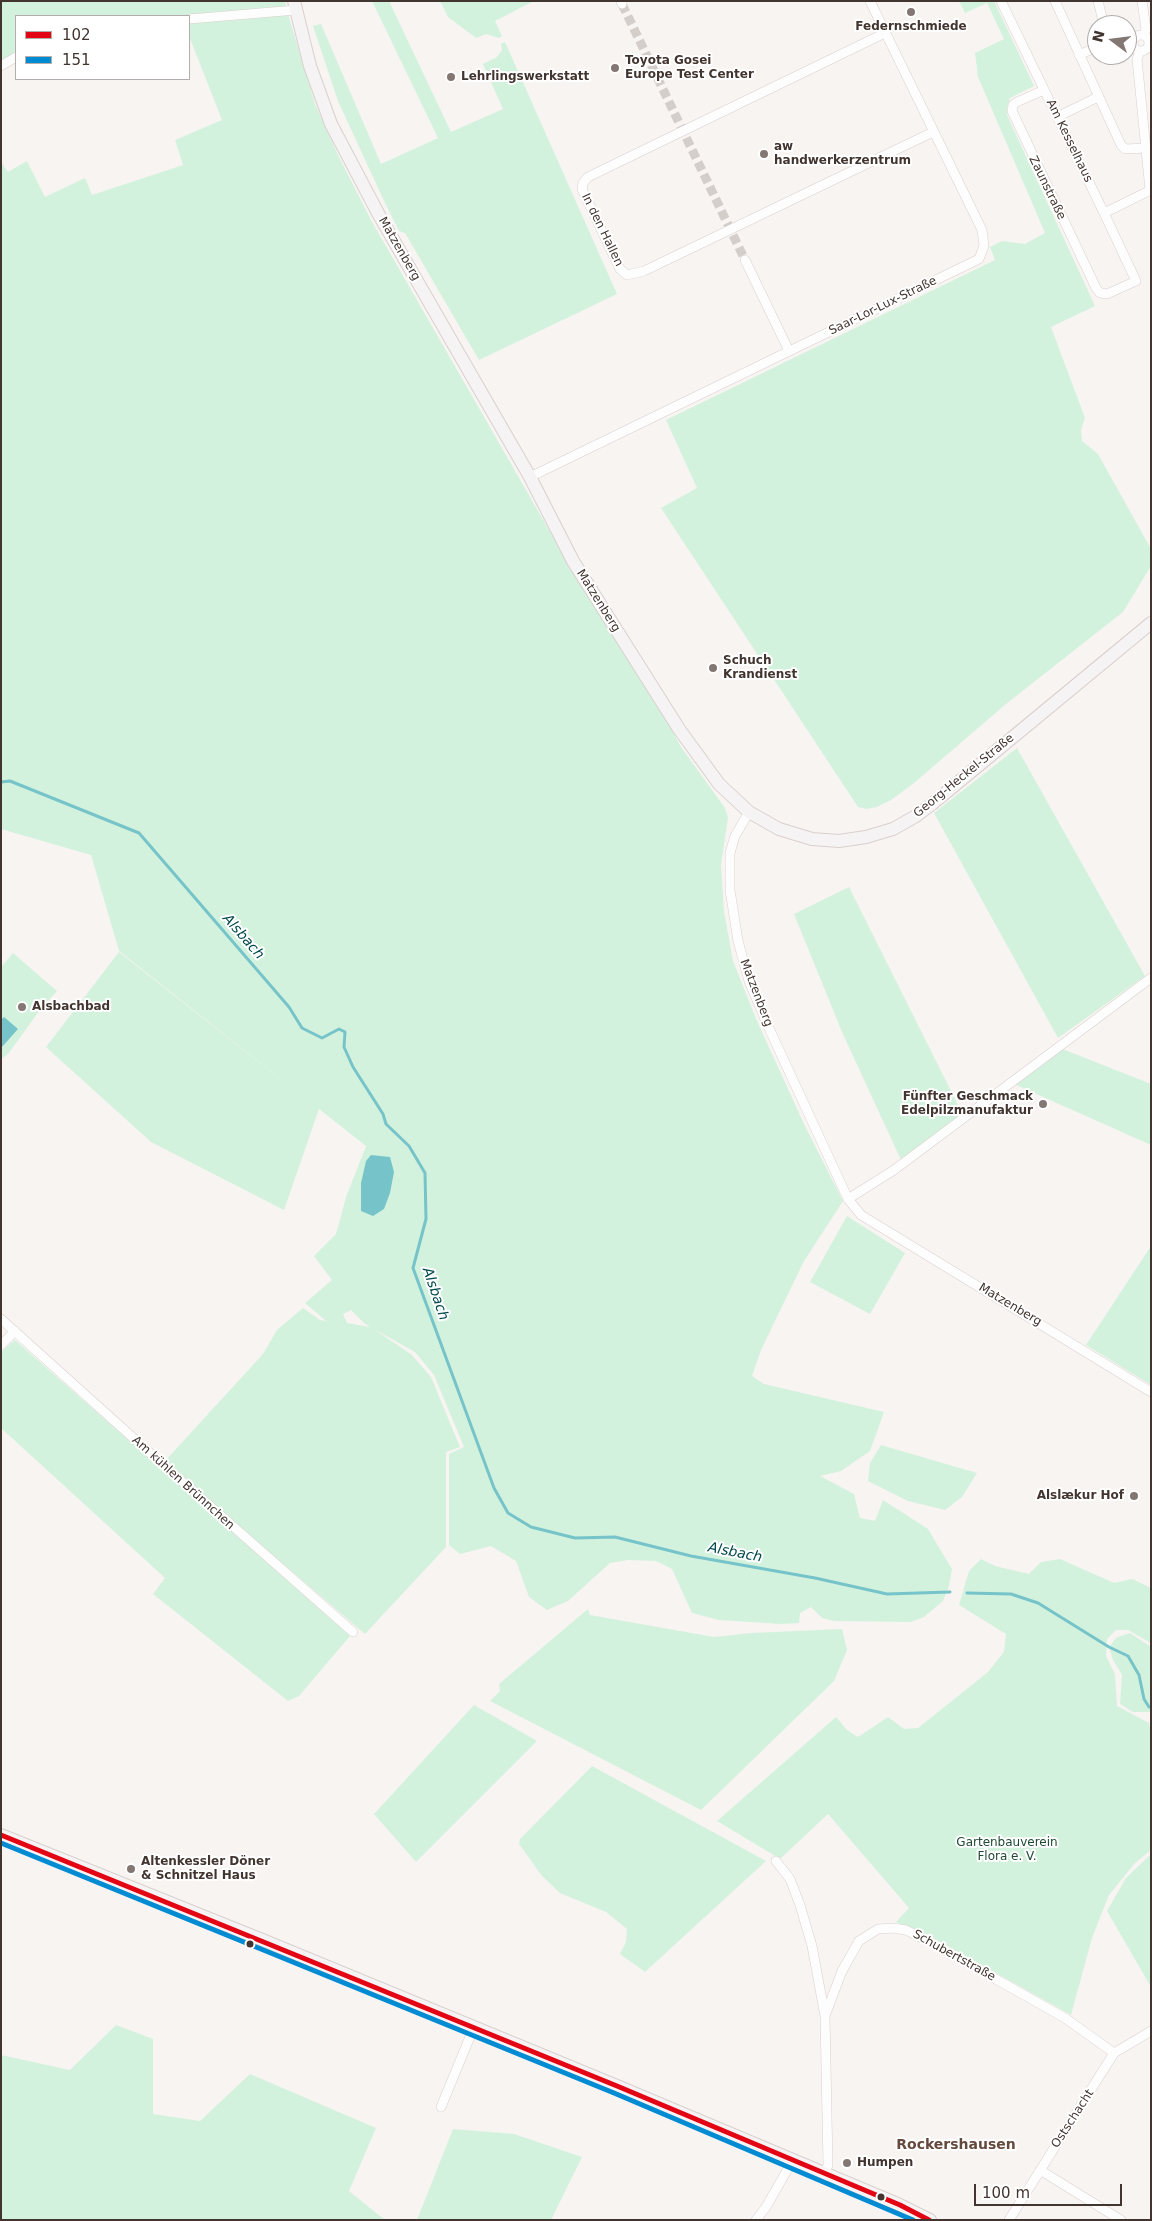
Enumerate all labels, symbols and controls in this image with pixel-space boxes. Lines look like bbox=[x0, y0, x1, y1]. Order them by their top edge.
marker: Federnschmiede bbox=[905, 6, 917, 18]
legend bbox=[15, 15, 190, 80]
north arrow bbox=[1087, 15, 1137, 65]
place label: Federnschmiede bbox=[855, 20, 967, 34]
text: 102 bbox=[62, 26, 91, 44]
text: N bbox=[1089, 29, 1108, 44]
text: 151 bbox=[62, 51, 91, 69]
place label: Toyota Gosei Europe Test Center bbox=[625, 54, 754, 82]
marker: Toyota Gosei Europe Test Center bbox=[609, 62, 621, 74]
place label: Lehrlingswerkstatt bbox=[461, 70, 589, 84]
marker: Lehrlingswerkstatt bbox=[445, 71, 457, 83]
street label: Am Kesselhaus bbox=[1043, 97, 1095, 185]
place label: aw handwerkerzentrum bbox=[774, 140, 911, 168]
marker: aw handwerkerzentrum bbox=[758, 148, 770, 160]
street label: Zaunstraße bbox=[1025, 154, 1069, 222]
street label: In den Hallen bbox=[578, 191, 626, 269]
street label: Matzenberg bbox=[375, 215, 423, 283]
street label: Saar-Lor-Lux-Straße bbox=[827, 274, 939, 338]
street label: Matzenberg bbox=[573, 567, 623, 635]
place label: Schuch Krandienst bbox=[723, 654, 797, 682]
marker: Schuch Krandienst bbox=[707, 662, 719, 674]
street label: Georg-Heckel-Straße bbox=[911, 731, 1017, 821]
water label: Alsbach bbox=[219, 911, 267, 963]
street label: Matzenberg bbox=[737, 957, 775, 1029]
place label: Alsbachbad bbox=[32, 1000, 110, 1014]
marker: Alsbachbad bbox=[16, 1001, 28, 1013]
place label: Fünfter Geschmack Edelpilzmanufaktur bbox=[901, 1090, 1033, 1118]
marker: Fünfter Geschmack Edelpilzmanufaktur bbox=[1037, 1098, 1049, 1110]
water label: Alsbach bbox=[418, 1265, 452, 1323]
street label: Matzenberg bbox=[976, 1281, 1044, 1329]
street label: Am kühlen Brünnchen bbox=[129, 1433, 237, 1533]
place label: Alslækur Hof bbox=[1037, 1489, 1124, 1503]
marker: Alslækur Hof bbox=[1128, 1490, 1140, 1502]
water label: Alsbach bbox=[707, 1540, 763, 1566]
park label: Gartenbauverein Flora e. V. bbox=[956, 1836, 1058, 1864]
place label: Altenkessler Döner & Schnitzel Haus bbox=[141, 1855, 270, 1883]
marker: Altenkessler Döner & Schnitzel Haus bbox=[125, 1863, 137, 1875]
street label: Schubertstraße bbox=[910, 1927, 998, 1985]
unlabelled marker bbox=[245, 1939, 255, 1949]
street label: Ostschacht bbox=[1049, 2087, 1097, 2151]
district label: Rockershausen bbox=[896, 2137, 1016, 2153]
place label: Humpen bbox=[857, 2156, 913, 2170]
marker: Humpen bbox=[841, 2157, 853, 2169]
scale bar bbox=[977, 2174, 1124, 2206]
text: 100 m bbox=[982, 2184, 1030, 2202]
unlabelled marker bbox=[876, 2192, 886, 2202]

